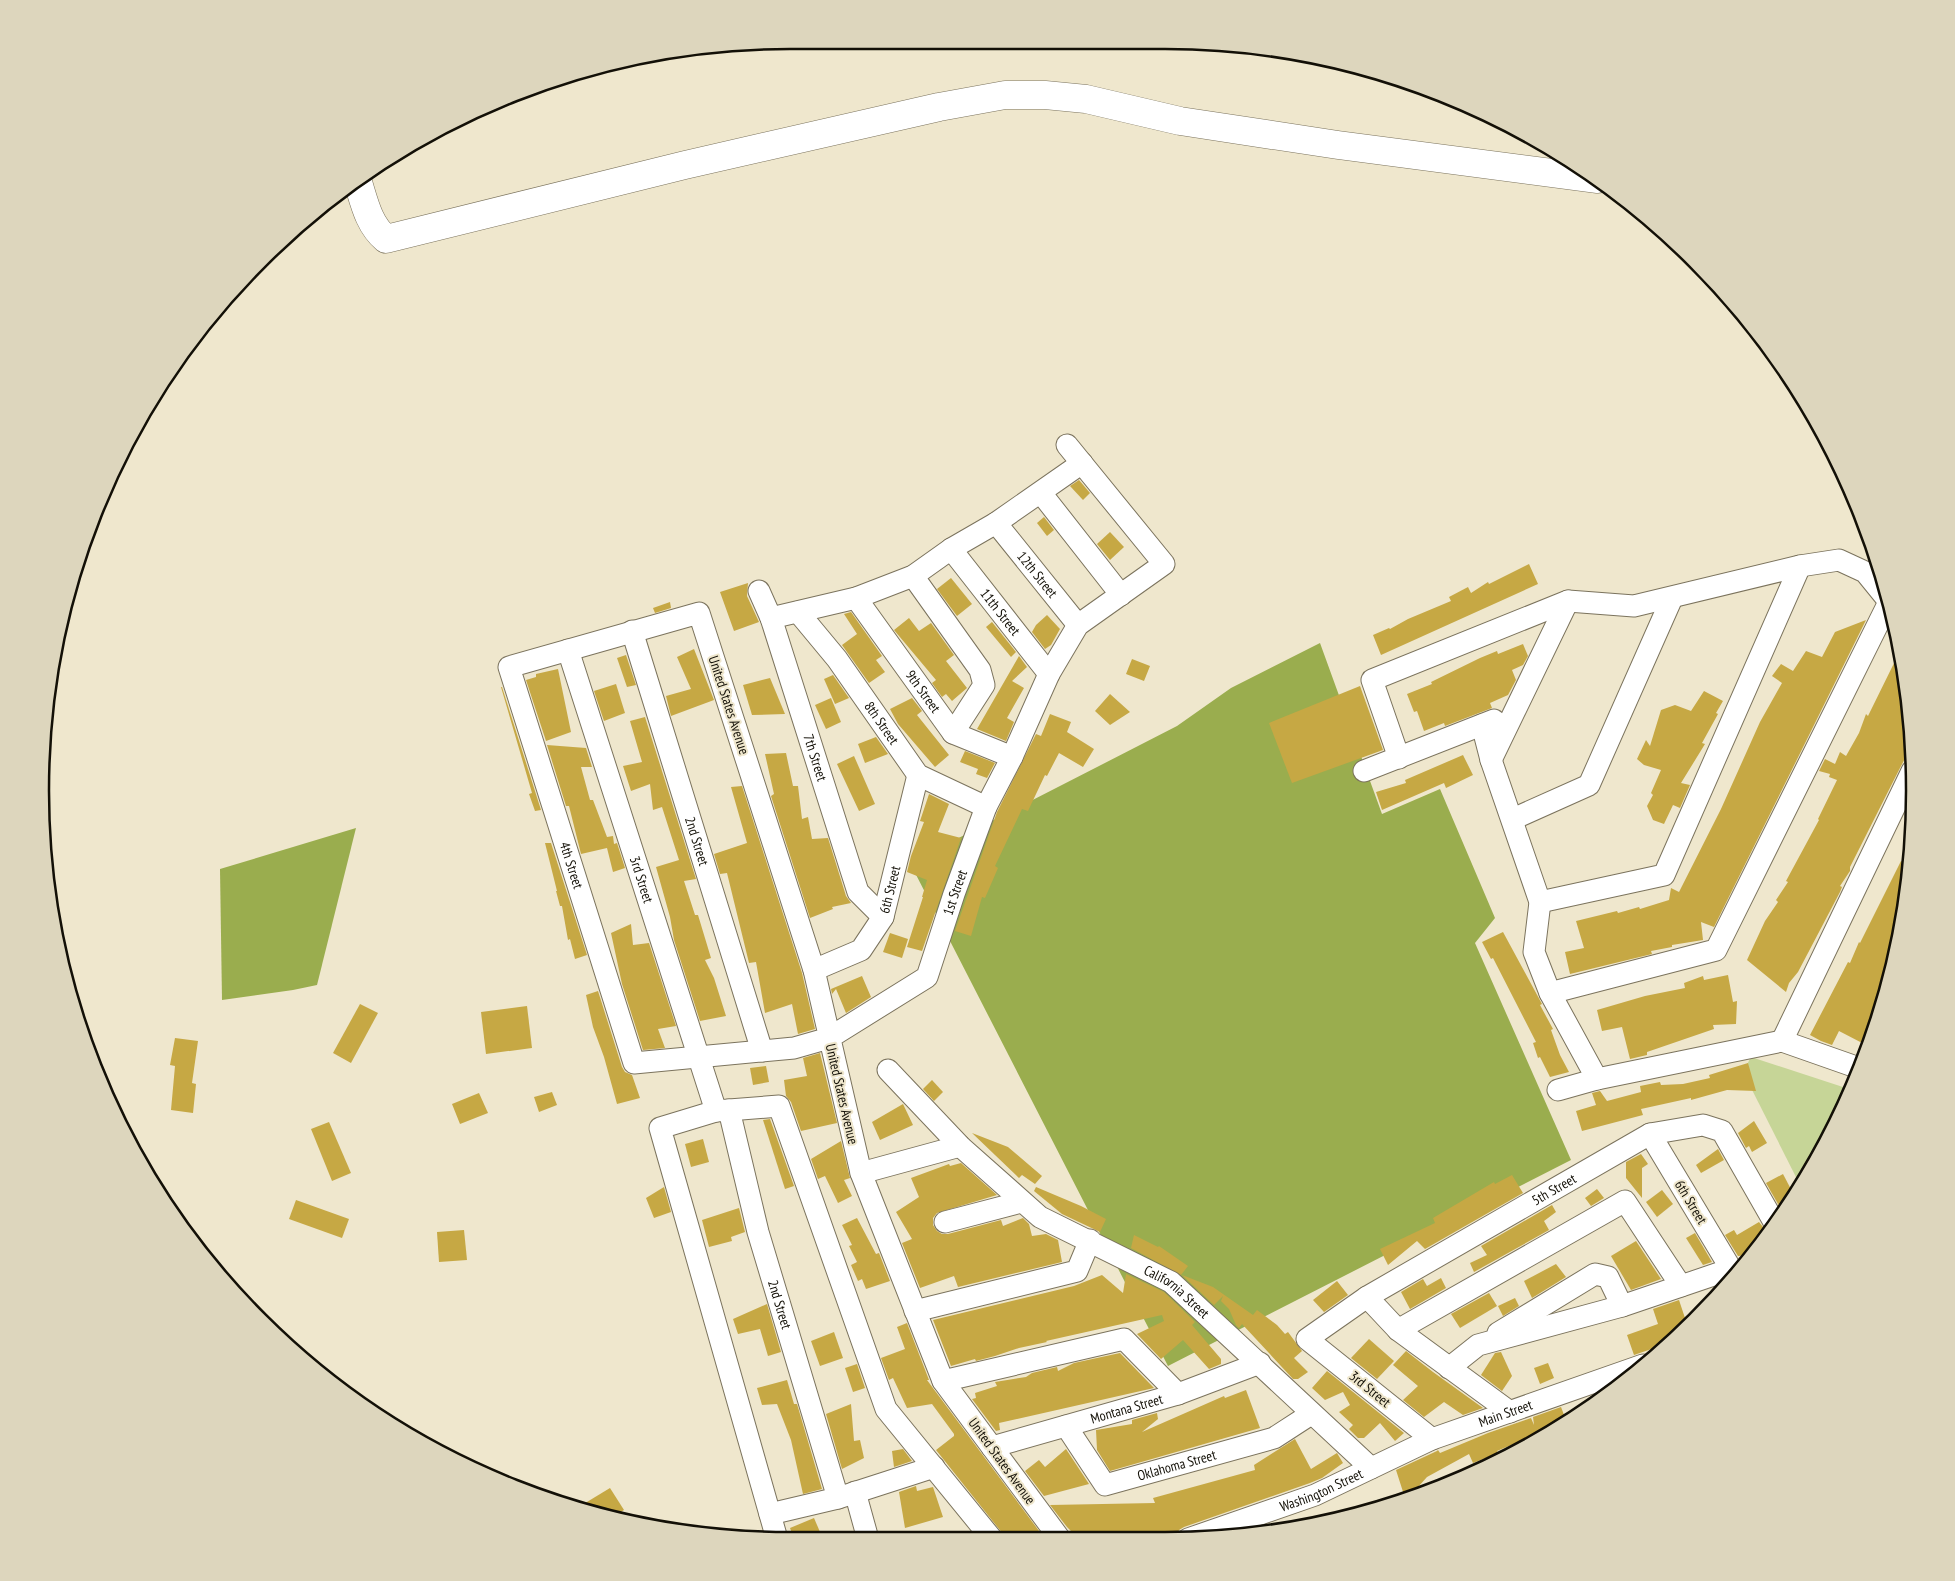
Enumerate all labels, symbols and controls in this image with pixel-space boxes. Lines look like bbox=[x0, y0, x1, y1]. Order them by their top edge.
street label: 12th Street bbox=[1013, 548, 1062, 601]
street label: 11th Street bbox=[976, 585, 1024, 639]
street label: United States Avenue bbox=[705, 653, 753, 757]
street label: 9th Street bbox=[902, 667, 945, 716]
street label: 8th Street bbox=[860, 698, 903, 748]
street label: 7th Street bbox=[799, 732, 831, 783]
street label: 2nd Street bbox=[681, 814, 713, 868]
street label: 4th Street bbox=[556, 839, 587, 891]
street label: 3rd Street bbox=[626, 854, 658, 905]
street label: 6th Street bbox=[875, 864, 904, 915]
street label: 1st Street bbox=[939, 867, 971, 917]
street label: United States Avenue bbox=[822, 1042, 862, 1146]
street label: 5th Street bbox=[1528, 1169, 1579, 1209]
street label: 6th Street bbox=[1671, 1177, 1711, 1227]
street label: California Street bbox=[1141, 1261, 1213, 1322]
street label: 2nd Street bbox=[764, 1278, 796, 1331]
street label: 3rd Street bbox=[1346, 1367, 1394, 1411]
street label: Montana Street bbox=[1088, 1390, 1165, 1427]
street label: Main Street bbox=[1476, 1395, 1535, 1431]
street label: United States Avenue bbox=[965, 1414, 1040, 1508]
street label: Oklahoma Street bbox=[1135, 1446, 1218, 1485]
street label: Washington Street bbox=[1277, 1464, 1366, 1516]

